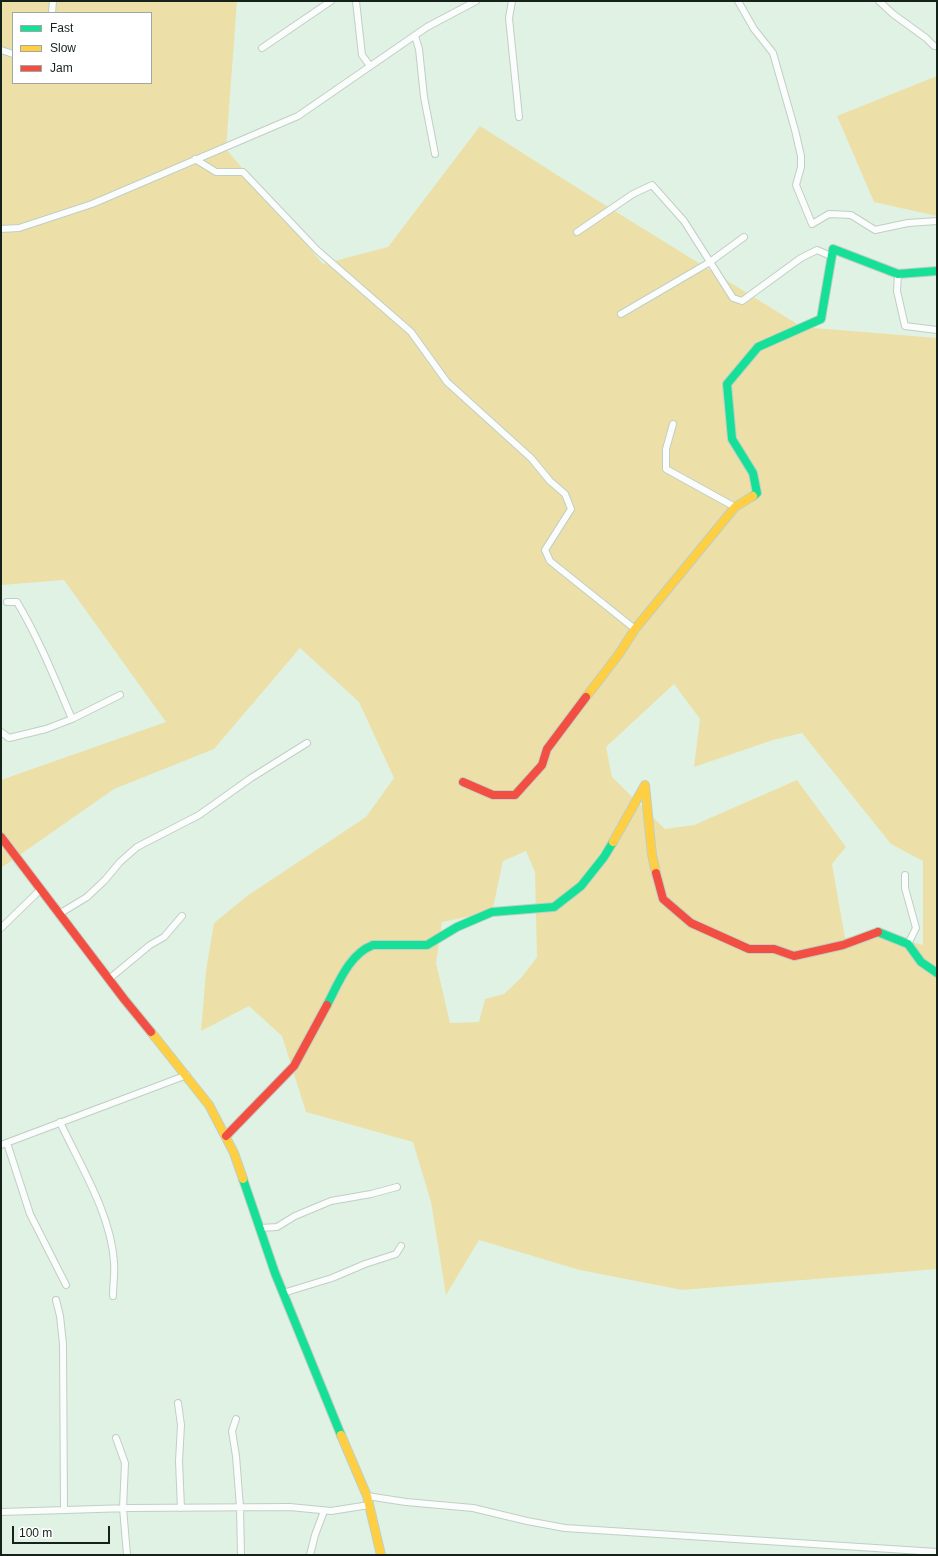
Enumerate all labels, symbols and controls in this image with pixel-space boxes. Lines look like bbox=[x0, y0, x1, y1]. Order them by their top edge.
legend bbox=[12, 12, 152, 84]
text: Fast bbox=[50, 21, 73, 35]
text: Slow bbox=[50, 41, 76, 55]
text: Jam bbox=[50, 61, 73, 75]
scale bar bbox=[14, 1518, 112, 1544]
text: 100 m bbox=[19, 1526, 52, 1540]

